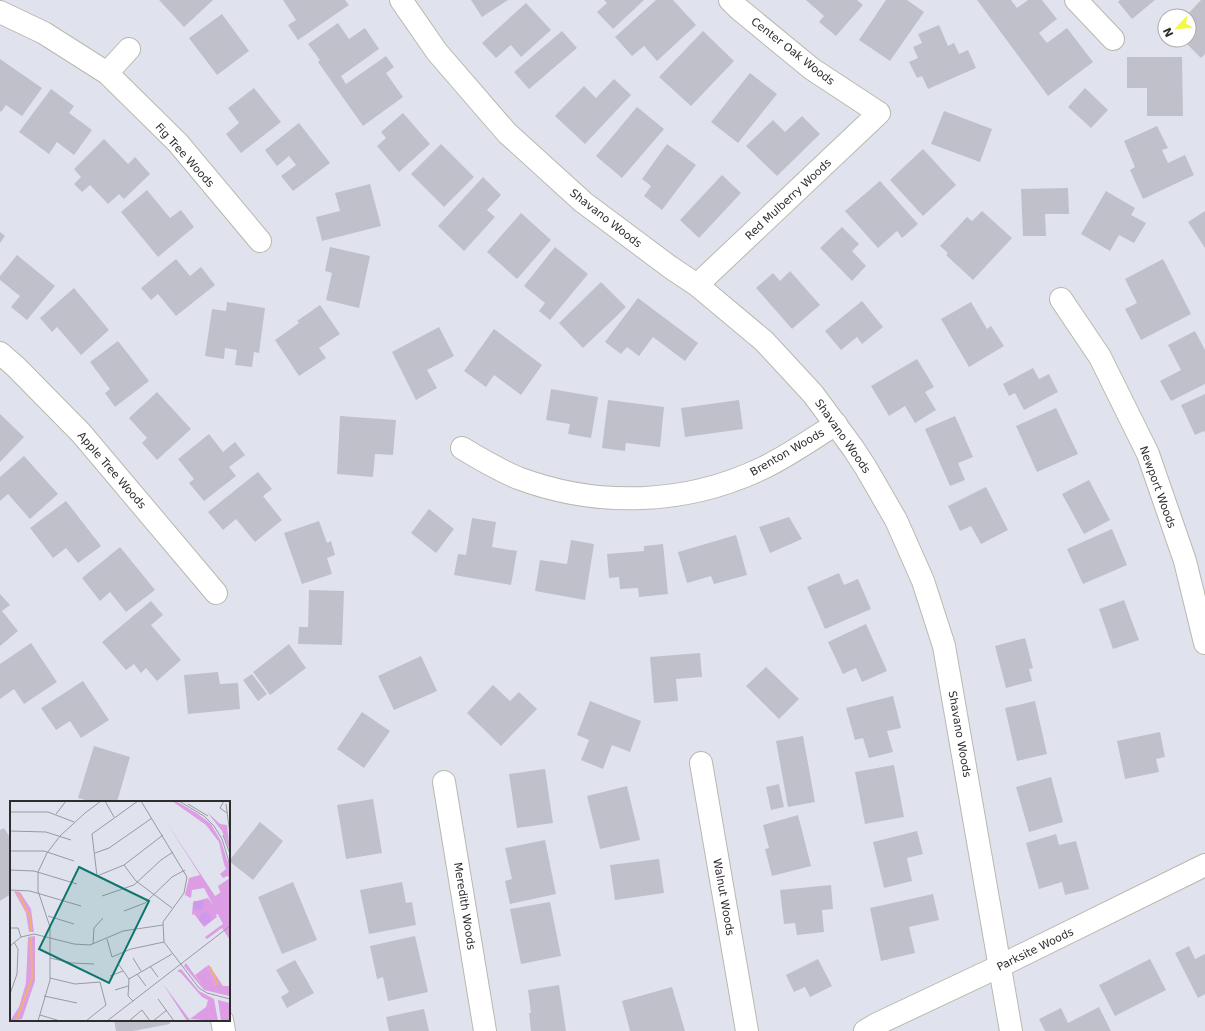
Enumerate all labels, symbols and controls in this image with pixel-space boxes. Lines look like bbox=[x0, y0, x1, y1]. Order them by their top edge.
north arrow bbox=[1157, 8, 1197, 48]
street label: Center Oak Woods bbox=[748, 15, 837, 88]
text: N bbox=[1161, 25, 1176, 39]
street label: Fig Tree Woods bbox=[152, 121, 217, 190]
street label: Red Mulberry Woods bbox=[743, 156, 834, 243]
street label: Shavano Woods bbox=[567, 186, 644, 251]
street label: Shavano Woods bbox=[812, 397, 873, 476]
street label: Brenton Woods bbox=[748, 426, 827, 479]
street label: Apple Tree Woods bbox=[75, 429, 149, 512]
street label: Newport Woods bbox=[1137, 444, 1179, 530]
street label: Shavano Woods bbox=[946, 690, 974, 779]
inset map bbox=[10, 801, 230, 1021]
street label: Walnut Woods bbox=[710, 857, 737, 937]
street label: Meredith Woods bbox=[451, 861, 478, 951]
street label: Parksite Woods bbox=[995, 925, 1076, 974]

